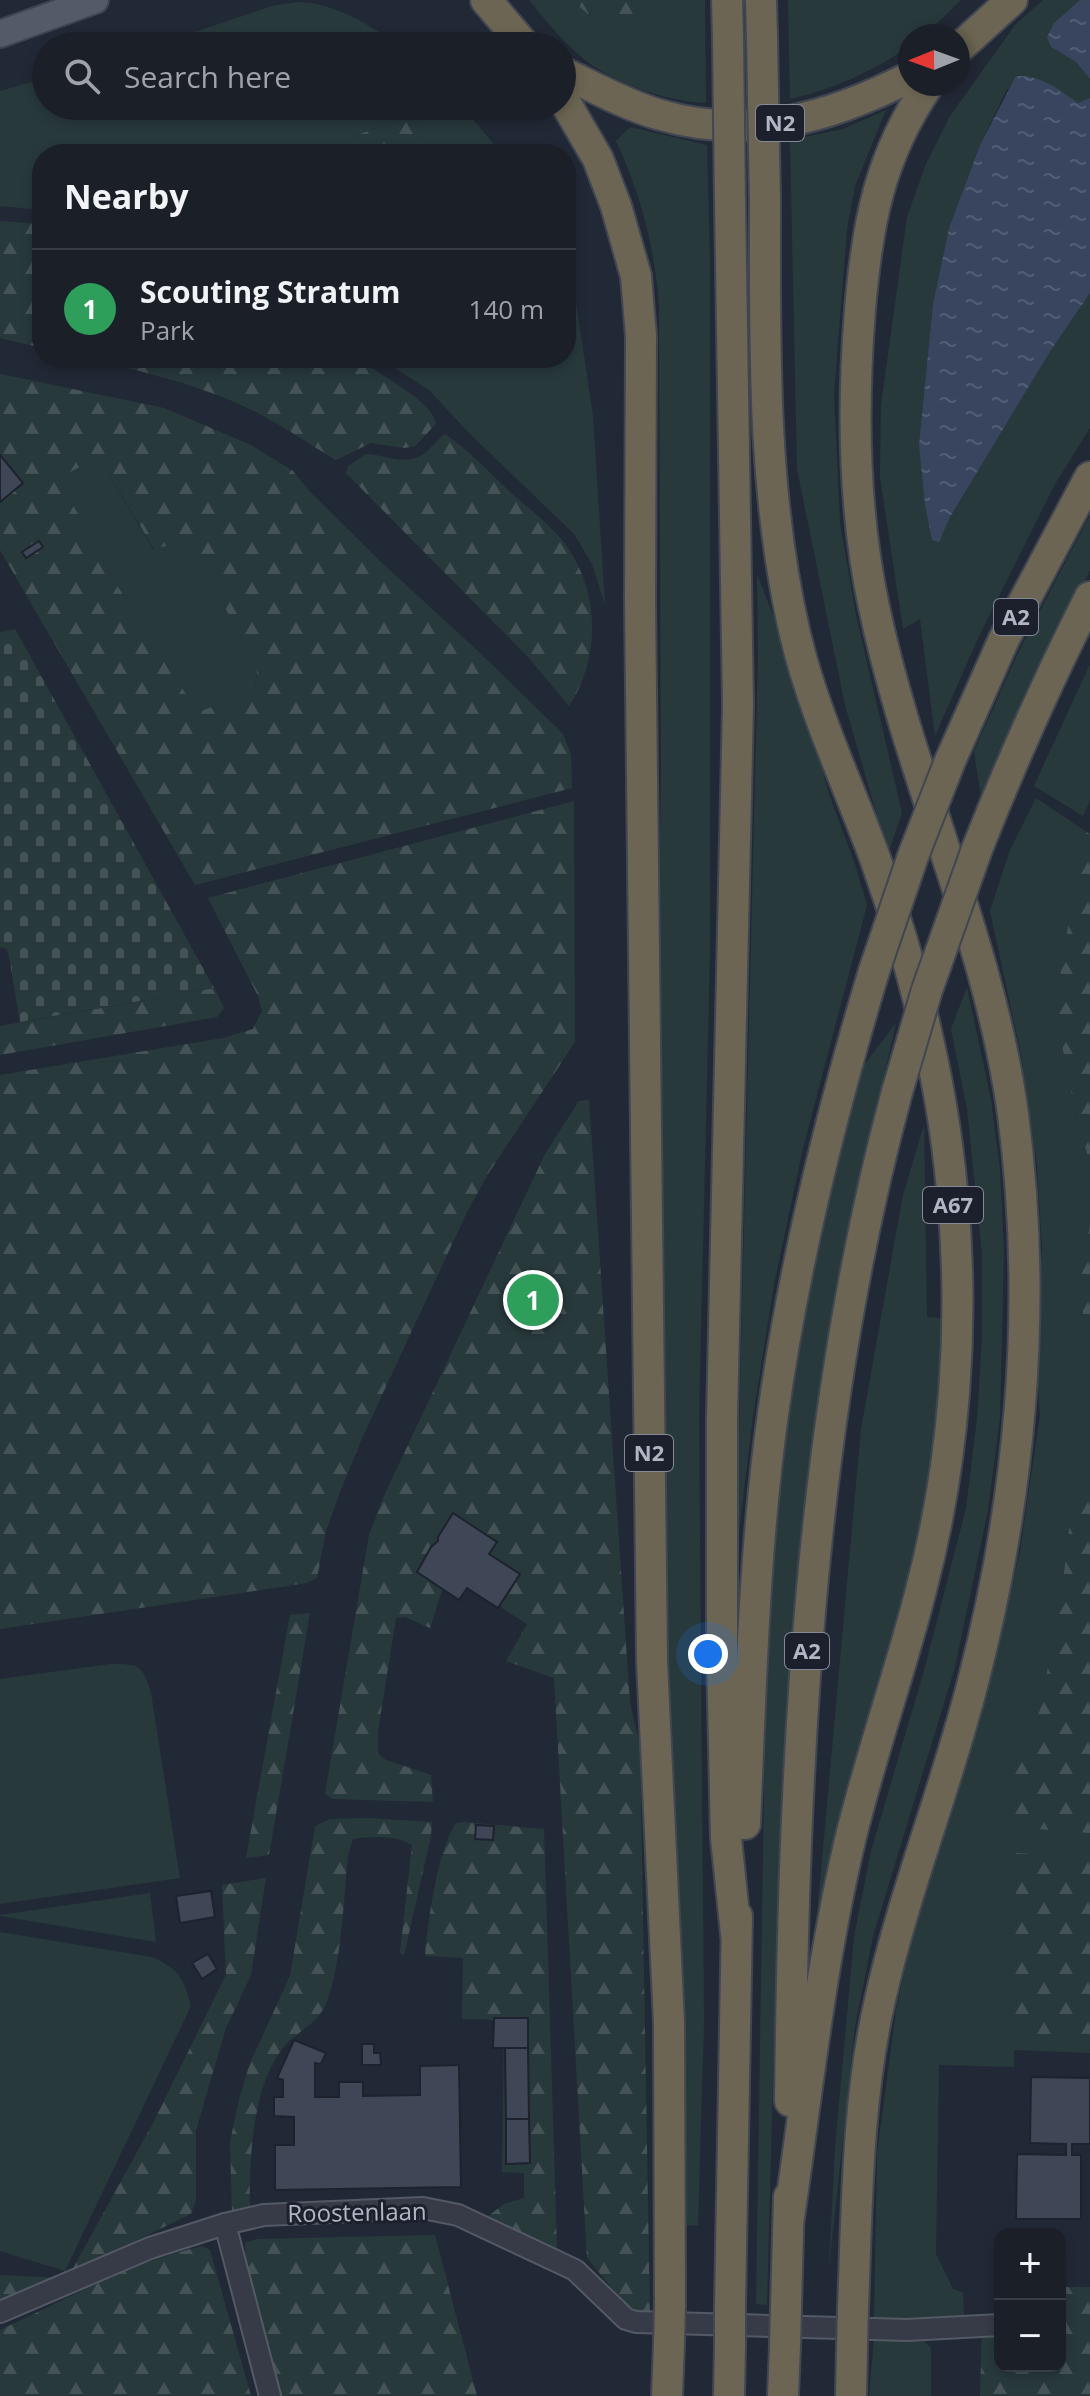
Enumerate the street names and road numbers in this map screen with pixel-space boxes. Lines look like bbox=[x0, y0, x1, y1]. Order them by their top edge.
road number: N2 bbox=[756, 105, 804, 141]
road number: A2 bbox=[994, 599, 1038, 635]
road number: A67 bbox=[923, 1187, 983, 1223]
road number: N2 bbox=[625, 1435, 673, 1471]
road number: A2 bbox=[785, 1633, 829, 1669]
street label: Roostenlaan bbox=[287, 2194, 427, 2229]

